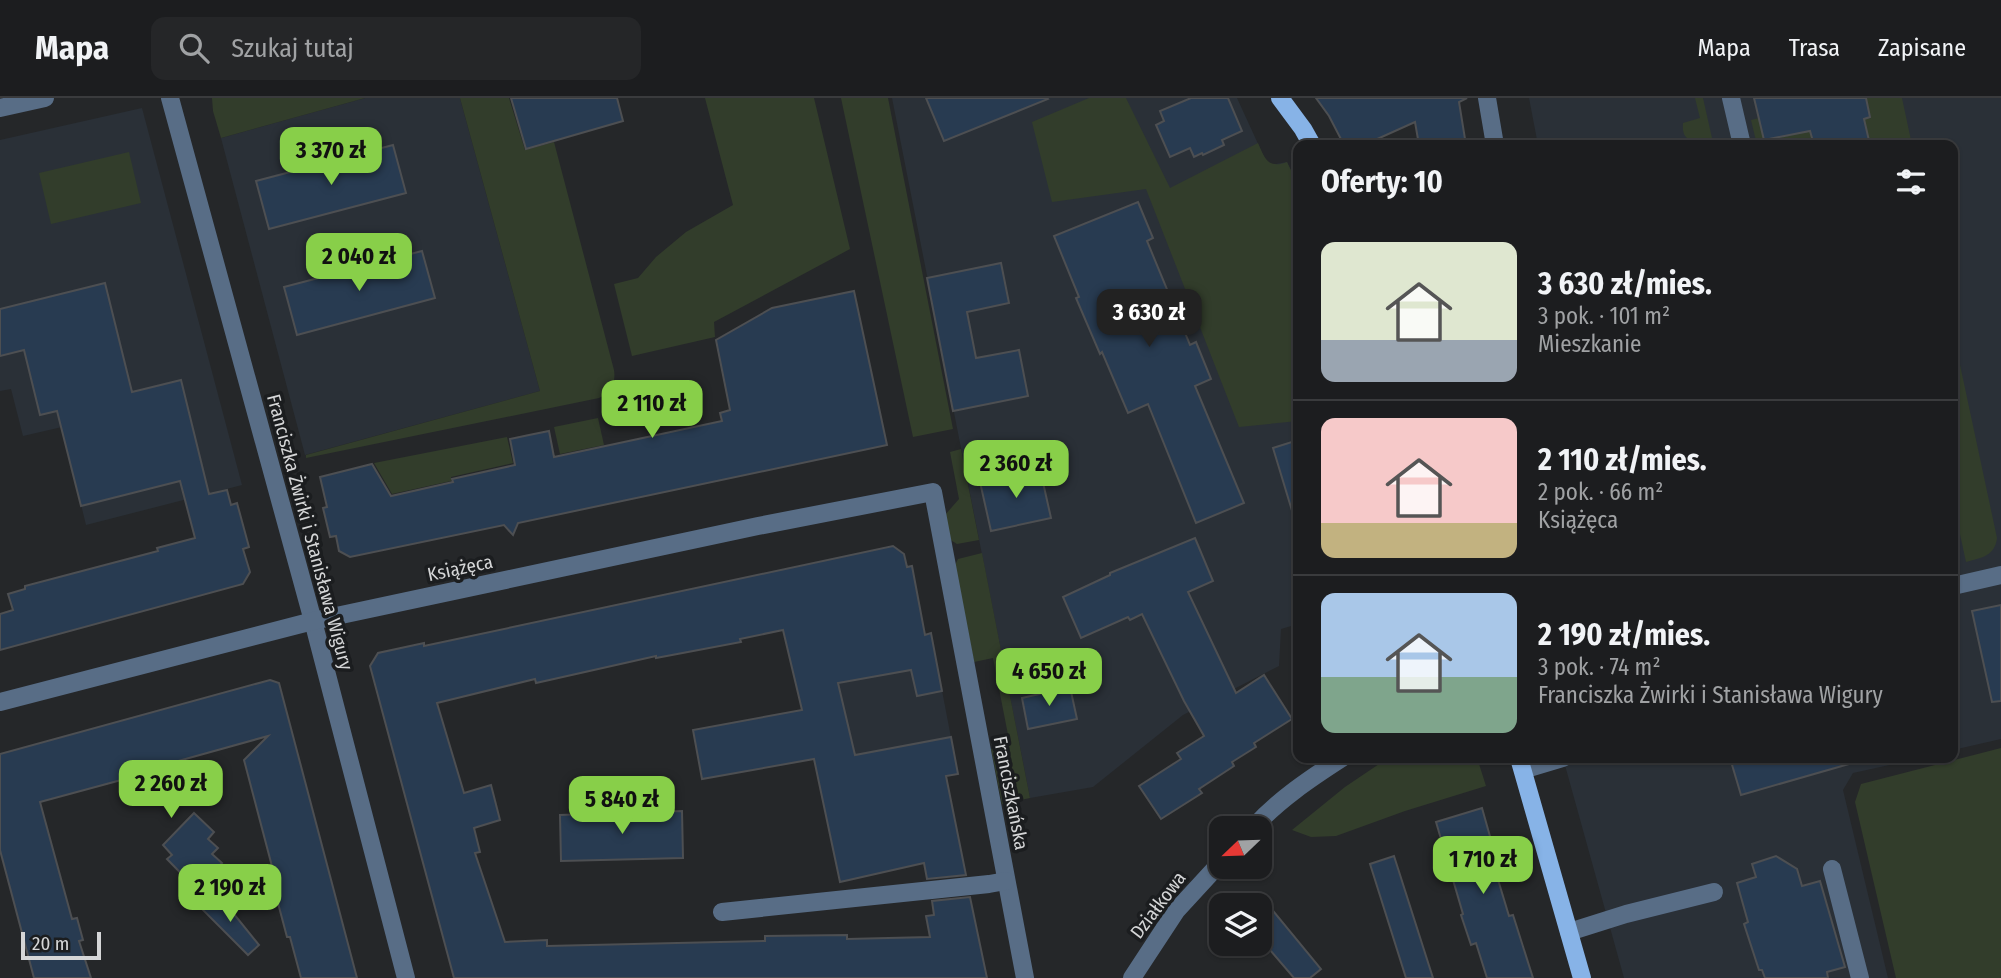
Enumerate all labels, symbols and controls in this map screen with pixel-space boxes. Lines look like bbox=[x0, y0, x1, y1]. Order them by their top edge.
search box bbox=[151, 17, 641, 80]
text: Mapa bbox=[35, 28, 109, 68]
icon: search bbox=[175, 29, 213, 67]
text: Szukaj tutaj bbox=[231, 33, 354, 64]
text: Mapa bbox=[1698, 34, 1751, 62]
text: Trasa bbox=[1789, 34, 1840, 62]
text: Zapisane bbox=[1878, 34, 1966, 62]
pin: 3 370 zł bbox=[259, 127, 403, 187]
text: 3 370 zł bbox=[296, 136, 366, 164]
icon: filters bbox=[1892, 163, 1930, 201]
text: Oferty: 10 bbox=[1321, 164, 1443, 200]
pin: 2 040 zł bbox=[287, 234, 431, 293]
text: 2 040 zł bbox=[322, 242, 396, 270]
text: 3 630 zł/mies. bbox=[1538, 266, 1712, 302]
icon: home bbox=[1377, 270, 1461, 354]
pin: 3 630 zł bbox=[1077, 289, 1221, 349]
text: 3 630 zł bbox=[1113, 298, 1185, 326]
text: 3 pok. · 101 m² bbox=[1538, 302, 1670, 330]
text: Mieszkanie bbox=[1538, 330, 1641, 358]
pin: 2 110 zł bbox=[580, 380, 724, 440]
text: 2 110 zł bbox=[618, 389, 686, 417]
street label: Franciszka Żwirki i Stanisława Wigury bbox=[262, 391, 358, 673]
pin: 2 360 zł bbox=[944, 440, 1088, 500]
text: 2 110 zł/mies. bbox=[1538, 442, 1707, 478]
icon: home bbox=[1377, 446, 1461, 530]
text: 2 360 zł bbox=[980, 449, 1052, 477]
text: 2 pok. · 66 m² bbox=[1538, 478, 1663, 506]
text: Książęca bbox=[1538, 506, 1618, 534]
street label: Książęca bbox=[425, 550, 495, 586]
text: 2 190 zł/mies. bbox=[1538, 617, 1710, 653]
icon: home bbox=[1377, 621, 1461, 705]
pin: 4 650 zł bbox=[977, 648, 1121, 708]
text: 3 pok. · 74 m² bbox=[1538, 653, 1660, 681]
text: 4 650 zł bbox=[1012, 657, 1086, 685]
text: Franciszka Żwirki i Stanisława Wigury bbox=[1538, 681, 1883, 709]
street label: Franciszkańska bbox=[989, 734, 1033, 852]
pin: 2 260 zł bbox=[99, 760, 243, 820]
text: 2 260 zł bbox=[135, 769, 207, 797]
pin: 5 840 zł bbox=[550, 776, 694, 836]
text: 5 840 zł bbox=[585, 785, 659, 813]
north arrow bbox=[1209, 816, 1272, 878]
map controls bbox=[1209, 816, 1272, 956]
pin: 1 710 zł bbox=[1411, 836, 1555, 896]
text: 1 710 zł bbox=[1449, 845, 1517, 873]
pin: 2 190 zł bbox=[158, 864, 302, 924]
street label: Działkowa bbox=[1125, 867, 1191, 943]
text: 2 190 zł bbox=[194, 873, 266, 901]
button: layers bbox=[1209, 893, 1272, 956]
scale bar bbox=[21, 929, 102, 961]
text: 20 m bbox=[32, 932, 69, 955]

